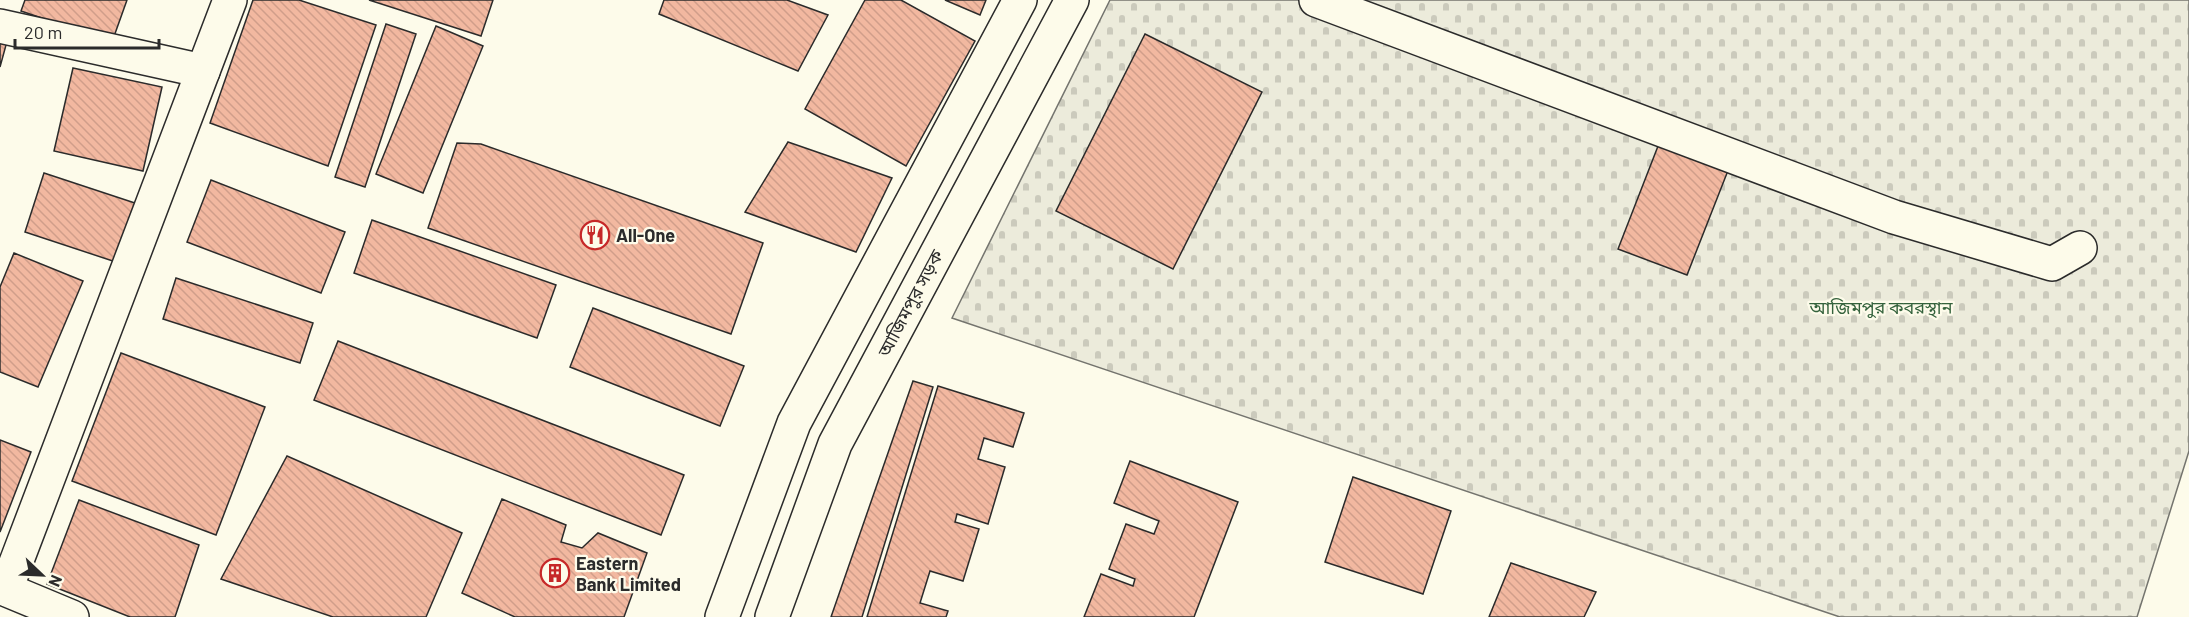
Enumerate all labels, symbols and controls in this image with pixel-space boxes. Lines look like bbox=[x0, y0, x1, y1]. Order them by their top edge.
scale bar bbox=[15, 12, 159, 50]
text: 20 m bbox=[24, 21, 62, 43]
restaurant icon: All-One bbox=[579, 219, 611, 251]
place label: All-One bbox=[616, 224, 675, 246]
street label: আজিমপুর সড়ক bbox=[872, 245, 949, 362]
park label: আজিমপুর কবরস্থান bbox=[1808, 296, 1954, 319]
north arrow bbox=[12, 545, 72, 605]
place label: Eastern Bank Limited bbox=[576, 552, 681, 595]
building icon: Eastern Bank Limited bbox=[539, 557, 571, 589]
text: N bbox=[45, 572, 67, 590]

